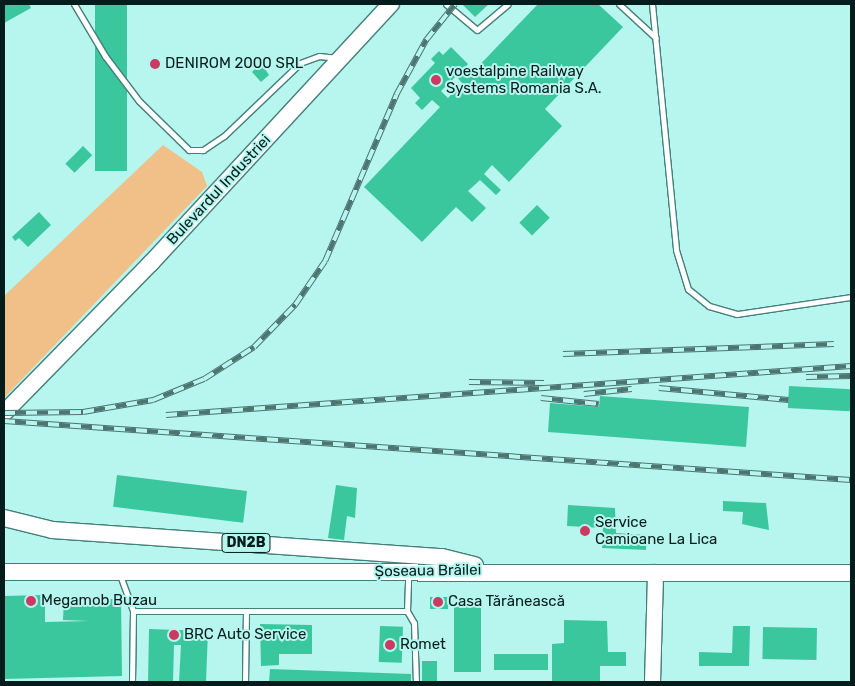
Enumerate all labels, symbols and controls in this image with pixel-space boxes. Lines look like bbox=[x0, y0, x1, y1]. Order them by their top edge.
place label: DENIROM 2000 SRL bbox=[165, 55, 303, 73]
marker: DENIROM 2000 SRL bbox=[149, 58, 161, 70]
place label: voestalpine Railway Systems Romania S.A. bbox=[446, 62, 601, 97]
marker: voestalpine Railway Systems Romania S.A. bbox=[430, 74, 442, 86]
street label: Bulevardul Industriei bbox=[163, 131, 275, 249]
place label: Service Camioane La Lica bbox=[595, 513, 717, 548]
marker: Service Camioane La Lica bbox=[579, 525, 591, 537]
road number: DN2B bbox=[221, 532, 271, 554]
street label: Șoseaua Brăilei bbox=[375, 561, 481, 581]
place label: Megamob Buzau bbox=[41, 592, 157, 610]
place label: Casa Tărănească bbox=[448, 593, 565, 611]
marker: Megamob Buzau bbox=[25, 595, 37, 607]
marker: Casa Tărănească bbox=[432, 596, 444, 608]
place label: BRC Auto Service bbox=[184, 626, 307, 644]
marker: BRC Auto Service bbox=[168, 629, 180, 641]
place label: Romet bbox=[400, 636, 446, 654]
marker: Romet bbox=[384, 639, 396, 651]

